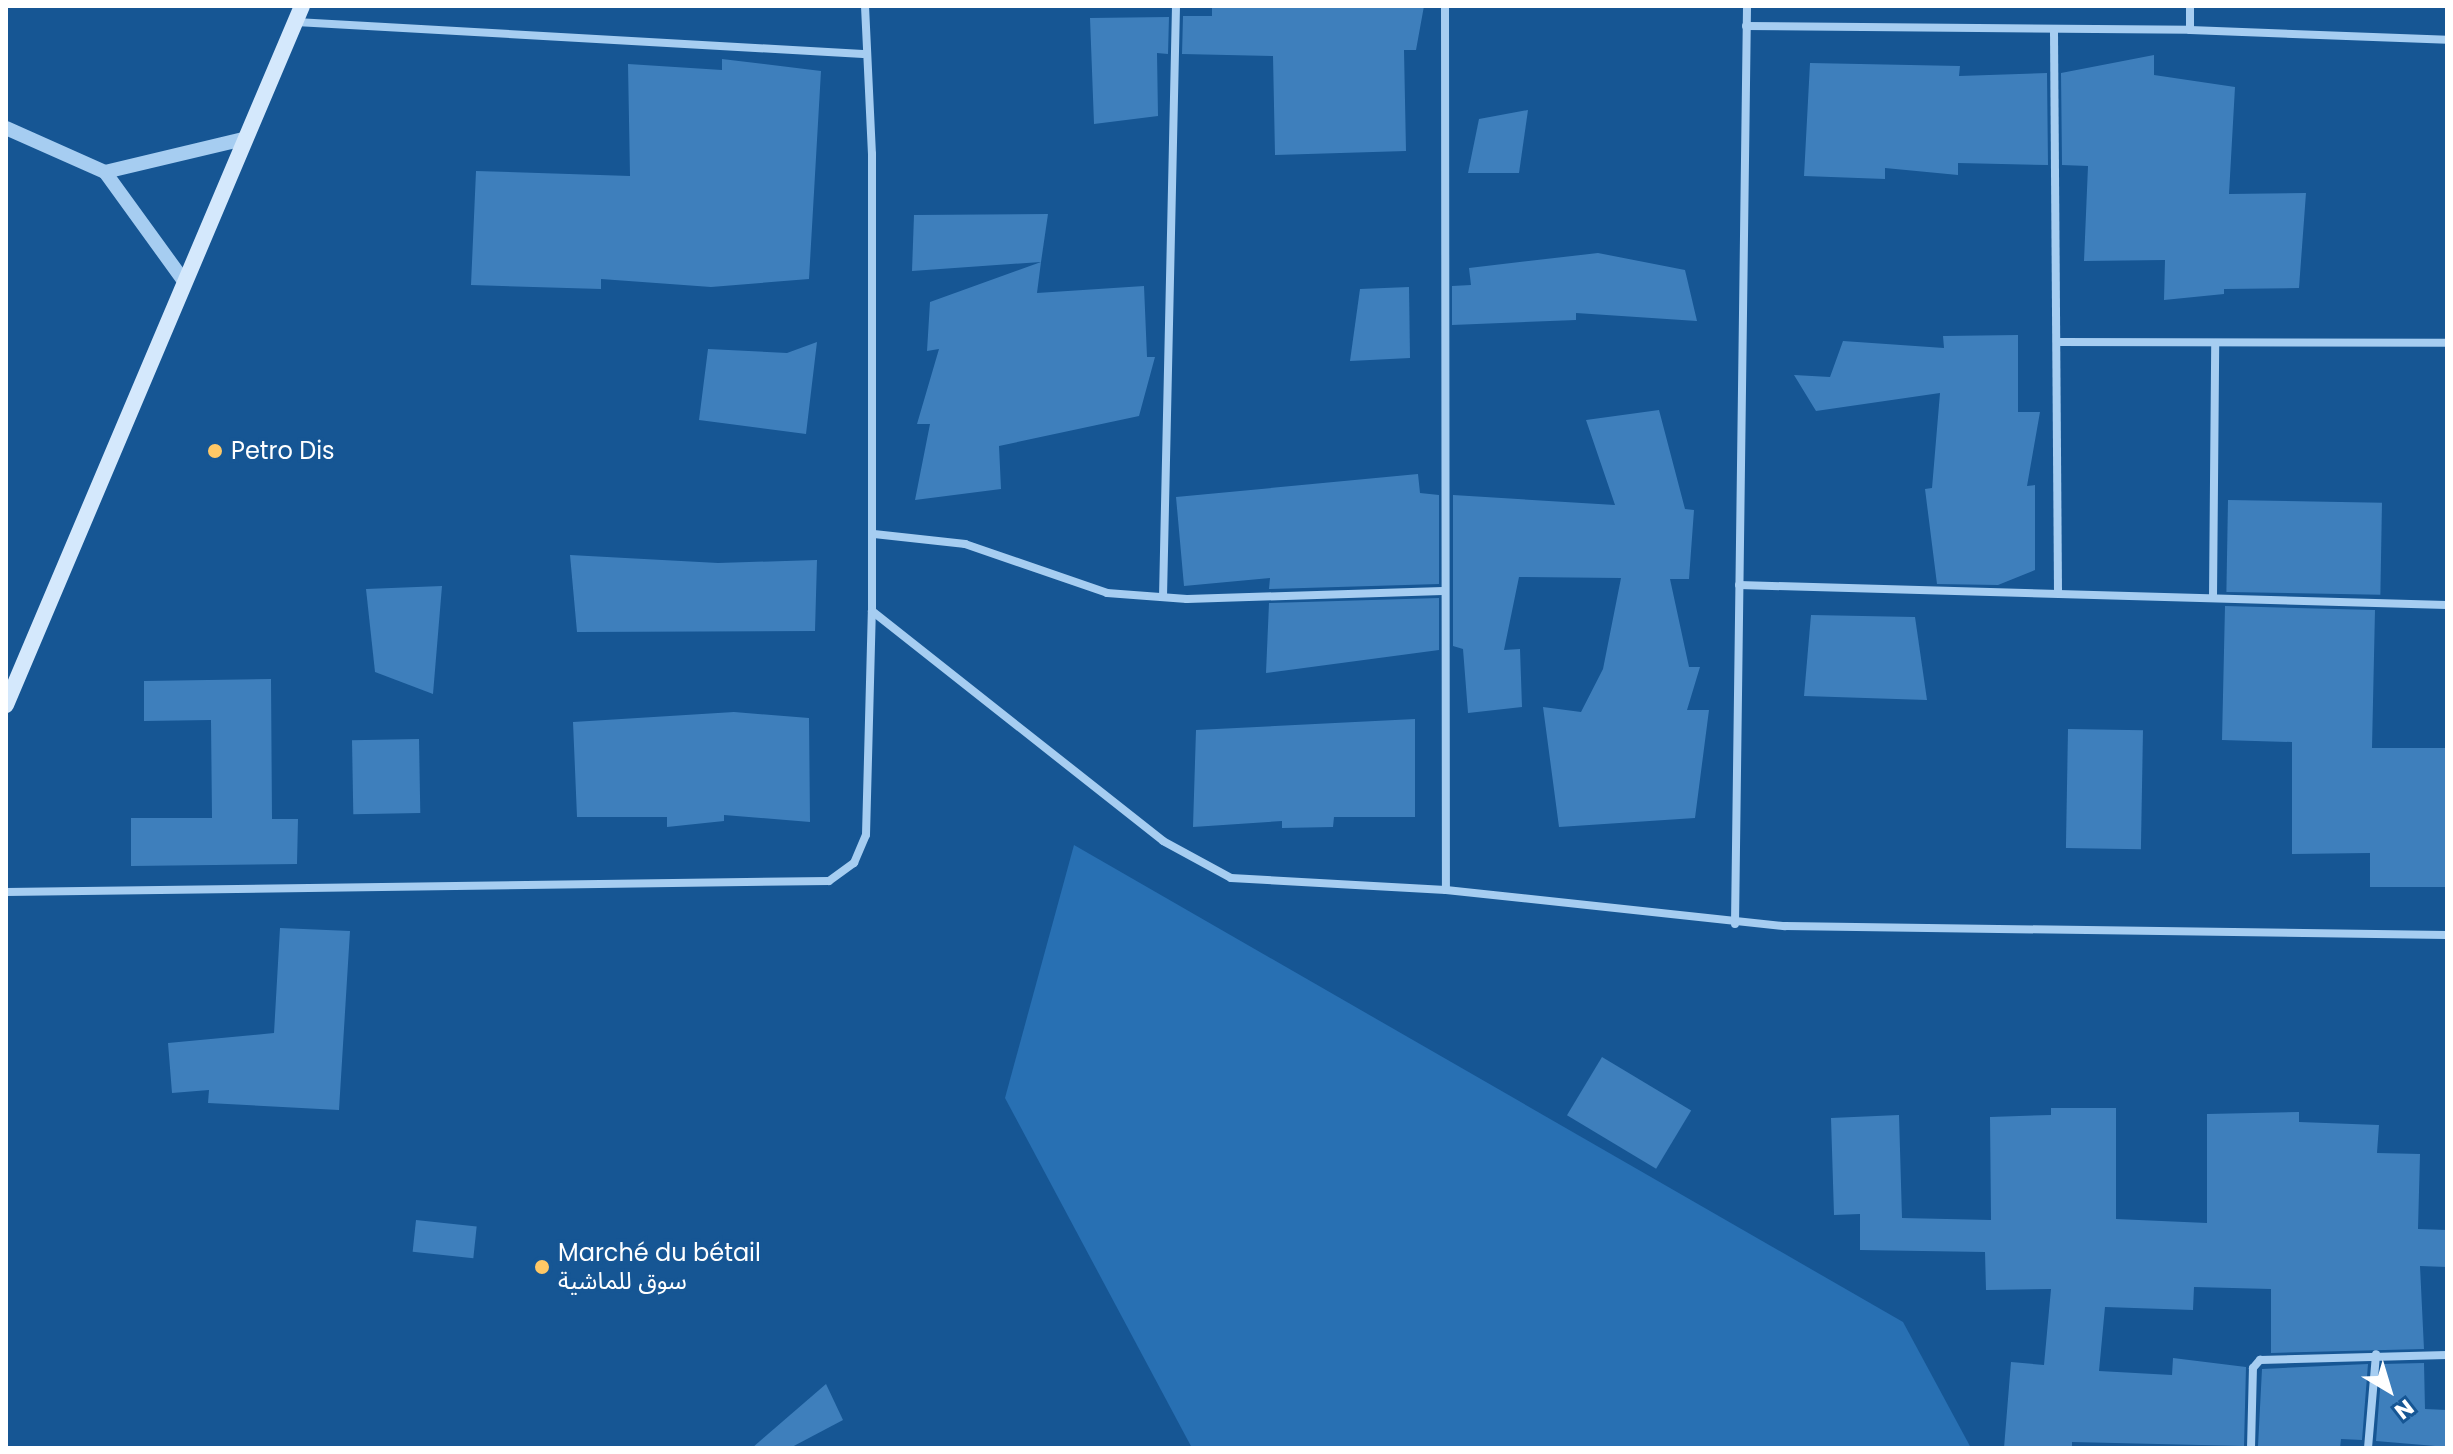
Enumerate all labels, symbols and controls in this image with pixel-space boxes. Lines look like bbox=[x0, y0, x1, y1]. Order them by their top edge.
place label: Petro Dis bbox=[231, 437, 335, 465]
marker: Petro Dis bbox=[206, 442, 224, 460]
place label: Marché du bétail سوق للماشية bbox=[558, 1239, 761, 1295]
marker: Marché du bétail سوق للماشية bbox=[533, 1258, 551, 1276]
north arrow bbox=[2349, 1350, 2429, 1430]
text: N bbox=[2388, 1392, 2420, 1427]

